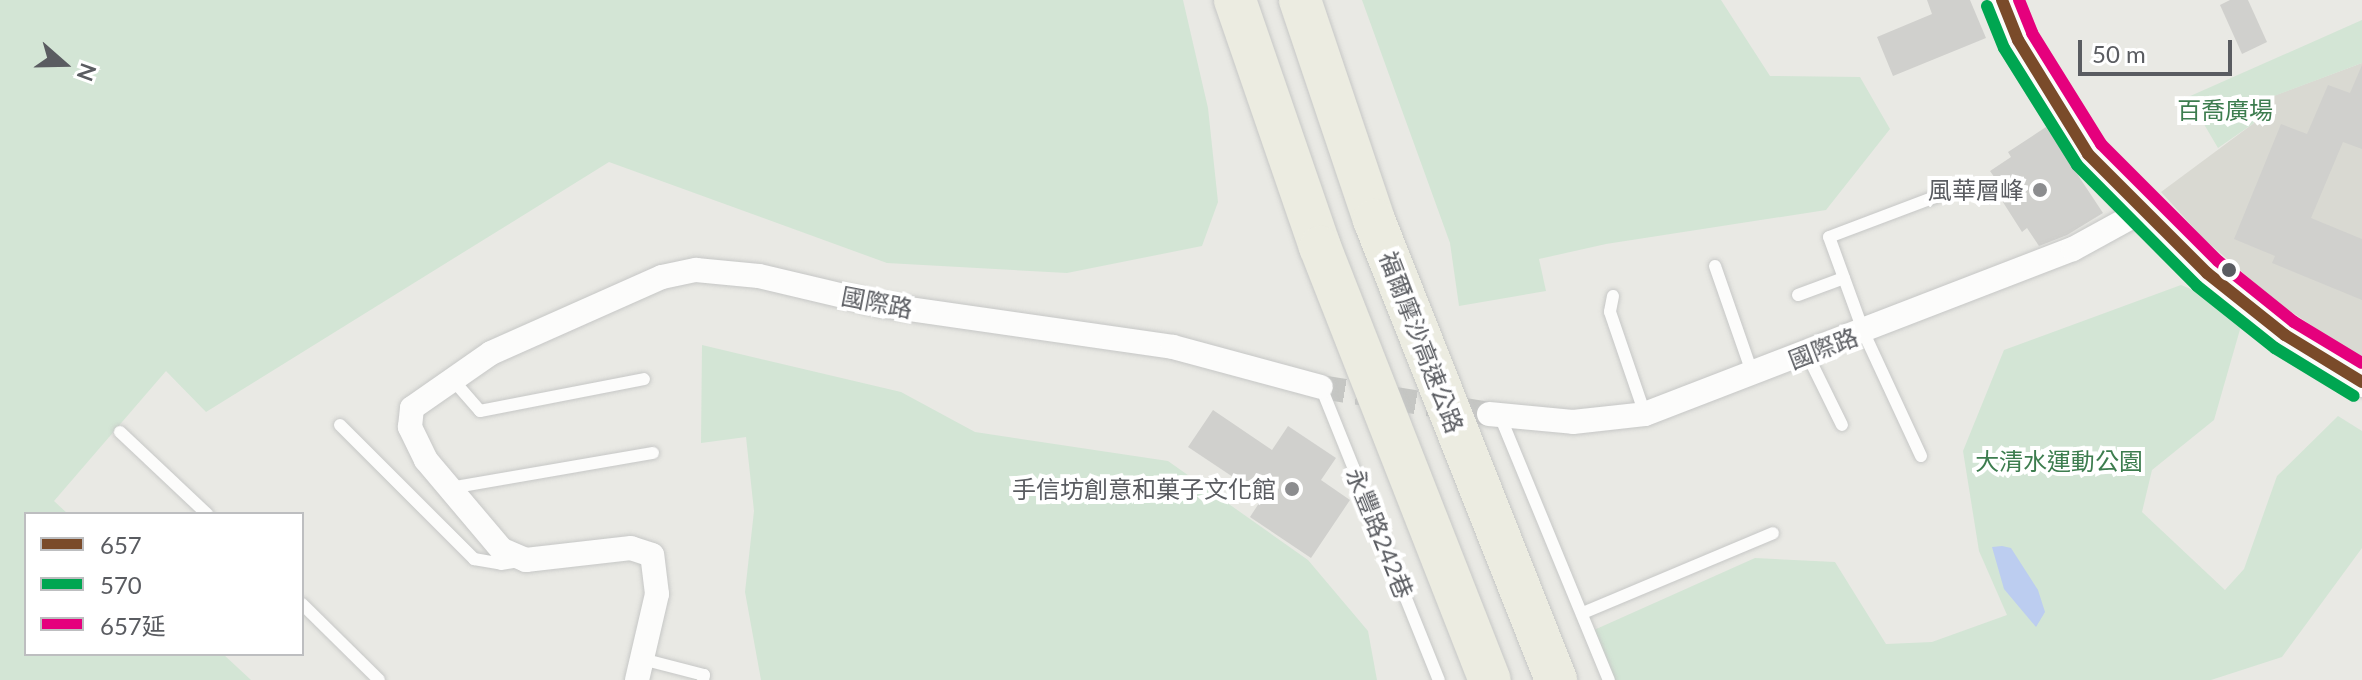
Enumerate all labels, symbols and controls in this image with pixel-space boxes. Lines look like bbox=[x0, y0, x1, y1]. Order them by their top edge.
north arrow bbox=[24, 24, 104, 104]
scale bar bbox=[2082, 24, 2236, 74]
text: 50 m bbox=[2092, 39, 2146, 68]
text: N bbox=[71, 60, 103, 85]
park label: 百喬廣場 bbox=[2177, 96, 2273, 124]
place label: 風華層峰 bbox=[1928, 176, 2024, 204]
marker: 風華層峰 bbox=[2031, 181, 2049, 199]
street label: 福爾摩沙高速公路 bbox=[1374, 247, 1470, 437]
unlabelled marker bbox=[2221, 262, 2237, 278]
street label: 國際路 bbox=[839, 281, 915, 323]
street label: 國際路 bbox=[1784, 322, 1862, 374]
park label: 大清水運動公園 bbox=[1975, 447, 2143, 475]
street label: 永豐路242巷 bbox=[1341, 464, 1419, 602]
place label: 手信坊創意和菓子文化館 bbox=[1012, 475, 1276, 503]
marker: 手信坊創意和菓子文化館 bbox=[1283, 480, 1301, 498]
legend bbox=[24, 512, 304, 656]
text: 657 bbox=[100, 530, 142, 559]
text: 570 bbox=[100, 570, 142, 599]
text: 657延 bbox=[100, 611, 166, 640]

